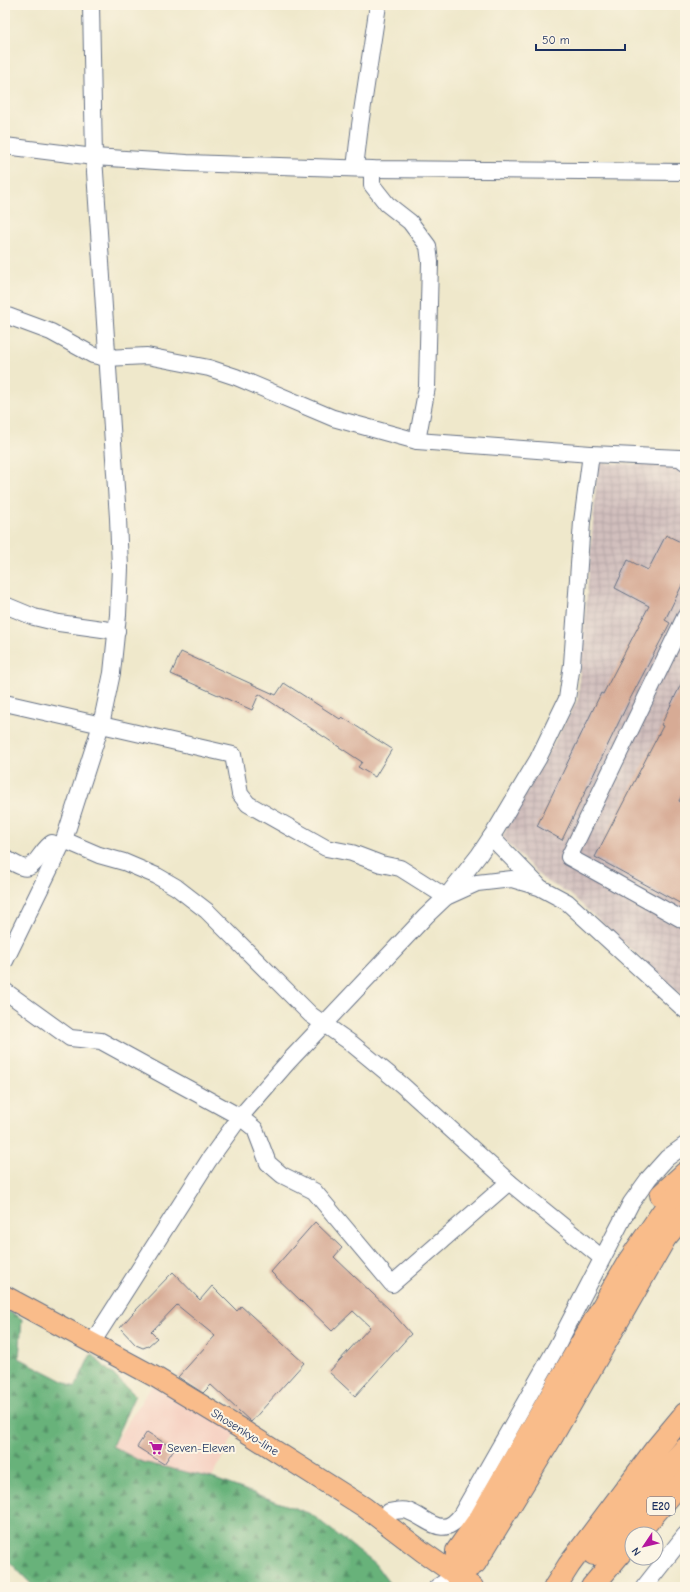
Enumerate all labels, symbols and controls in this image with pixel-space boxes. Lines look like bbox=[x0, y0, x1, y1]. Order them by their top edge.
scale bar bbox=[536, 26, 625, 52]
text: 50 m bbox=[542, 33, 570, 47]
street label: Shosenkyo-line bbox=[209, 1406, 281, 1458]
supermarket icon: Seven-Eleven bbox=[148, 1440, 164, 1456]
place label: Seven-Eleven bbox=[167, 1441, 235, 1455]
road number: E20 bbox=[647, 1497, 675, 1515]
north arrow bbox=[624, 1526, 664, 1566]
text: N bbox=[629, 1545, 644, 1558]

